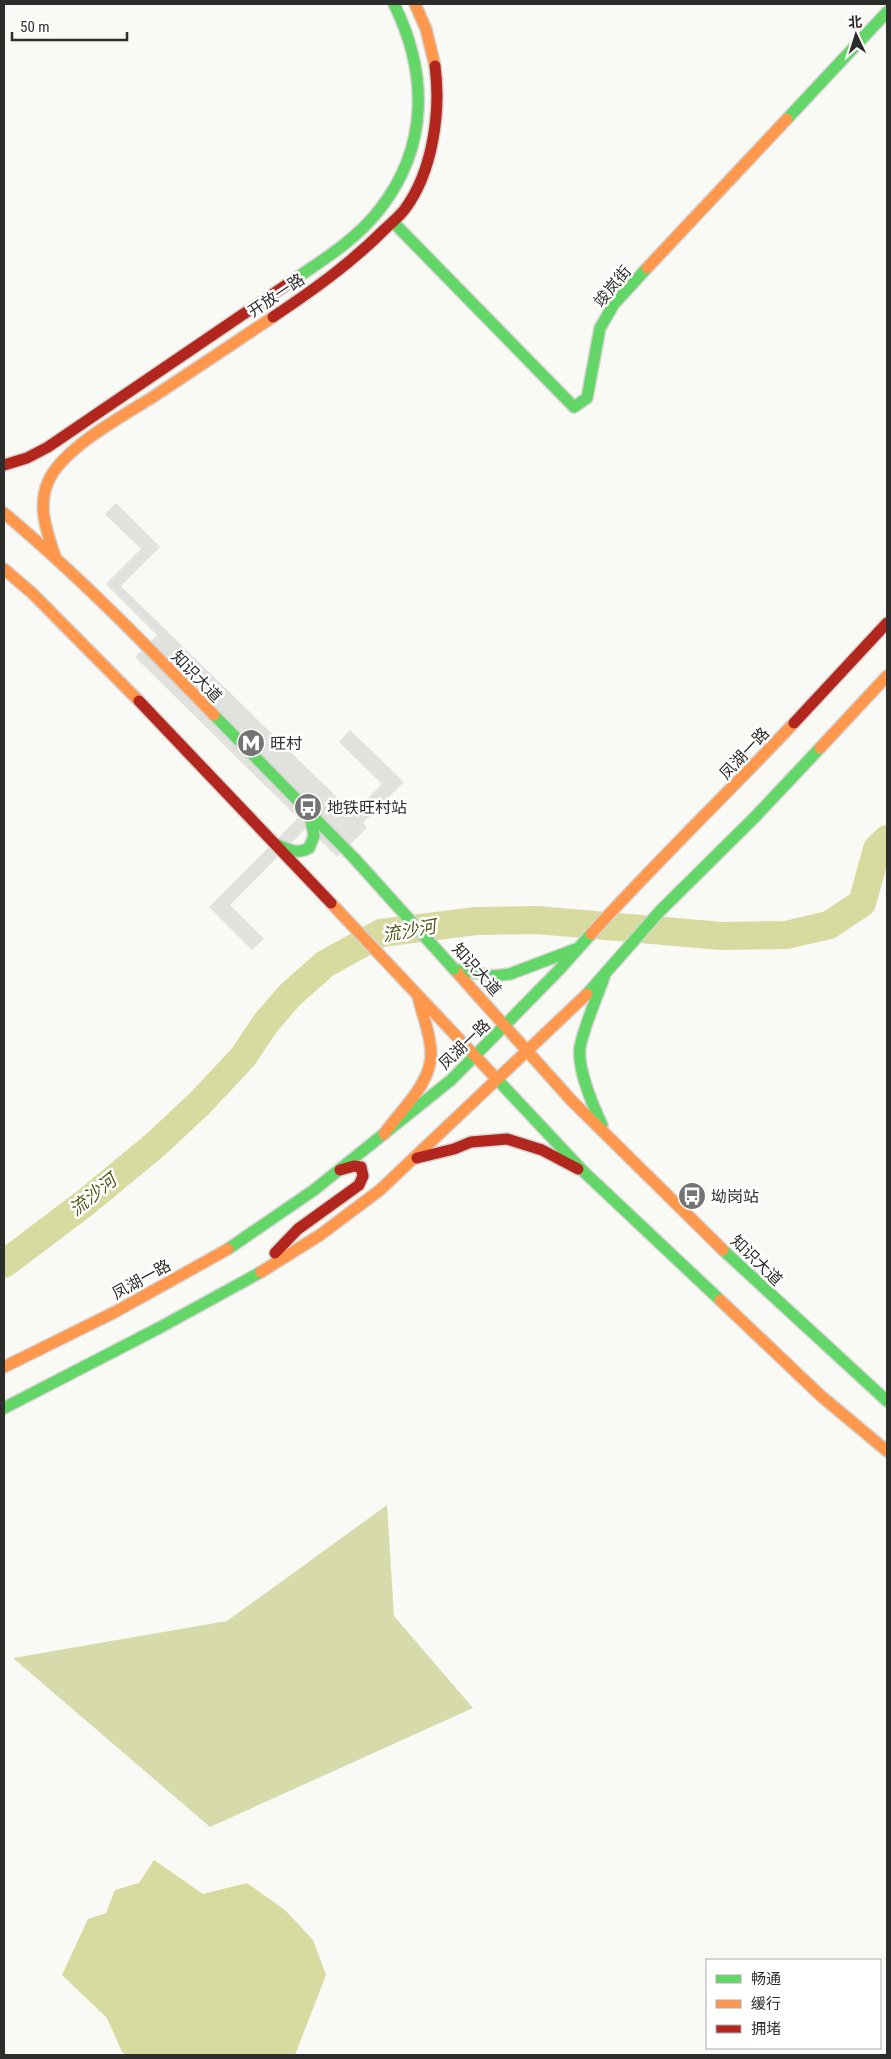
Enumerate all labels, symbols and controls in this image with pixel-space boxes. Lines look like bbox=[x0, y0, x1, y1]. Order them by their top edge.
scale bar bbox=[12, 10, 128, 42]
north arrow bbox=[831, 10, 881, 60]
text: 北 bbox=[848, 14, 863, 31]
text: 50 m bbox=[20, 18, 50, 36]
street label: 竣岚街 bbox=[590, 262, 635, 311]
street label: 开放一路 bbox=[244, 270, 308, 321]
street label: 知识大道 bbox=[168, 647, 226, 706]
street label: 凤湖一路 bbox=[716, 723, 773, 783]
metro station icon: 旺村 bbox=[236, 728, 266, 758]
place label: 旺村 bbox=[270, 734, 302, 753]
bus stop icon: 地铁旺村站 bbox=[293, 792, 323, 822]
place label: 地铁旺村站 bbox=[327, 798, 407, 817]
water label: 流沙河 bbox=[381, 915, 440, 946]
street label: 知识大道 bbox=[448, 939, 505, 999]
street label: 凤湖一路 bbox=[435, 1015, 494, 1073]
water label: 流沙河 bbox=[65, 1168, 123, 1220]
bus stop icon: 坳岗站 bbox=[677, 1181, 707, 1211]
place label: 坳岗站 bbox=[711, 1187, 759, 1206]
street label: 知识大道 bbox=[727, 1231, 786, 1289]
street label: 凤湖一路 bbox=[109, 1256, 174, 1303]
legend bbox=[706, 1959, 881, 2049]
text: 畅通 bbox=[751, 1970, 781, 1988]
text: 缓行 bbox=[751, 1995, 781, 2013]
text: 拥堵 bbox=[751, 2020, 781, 2038]

